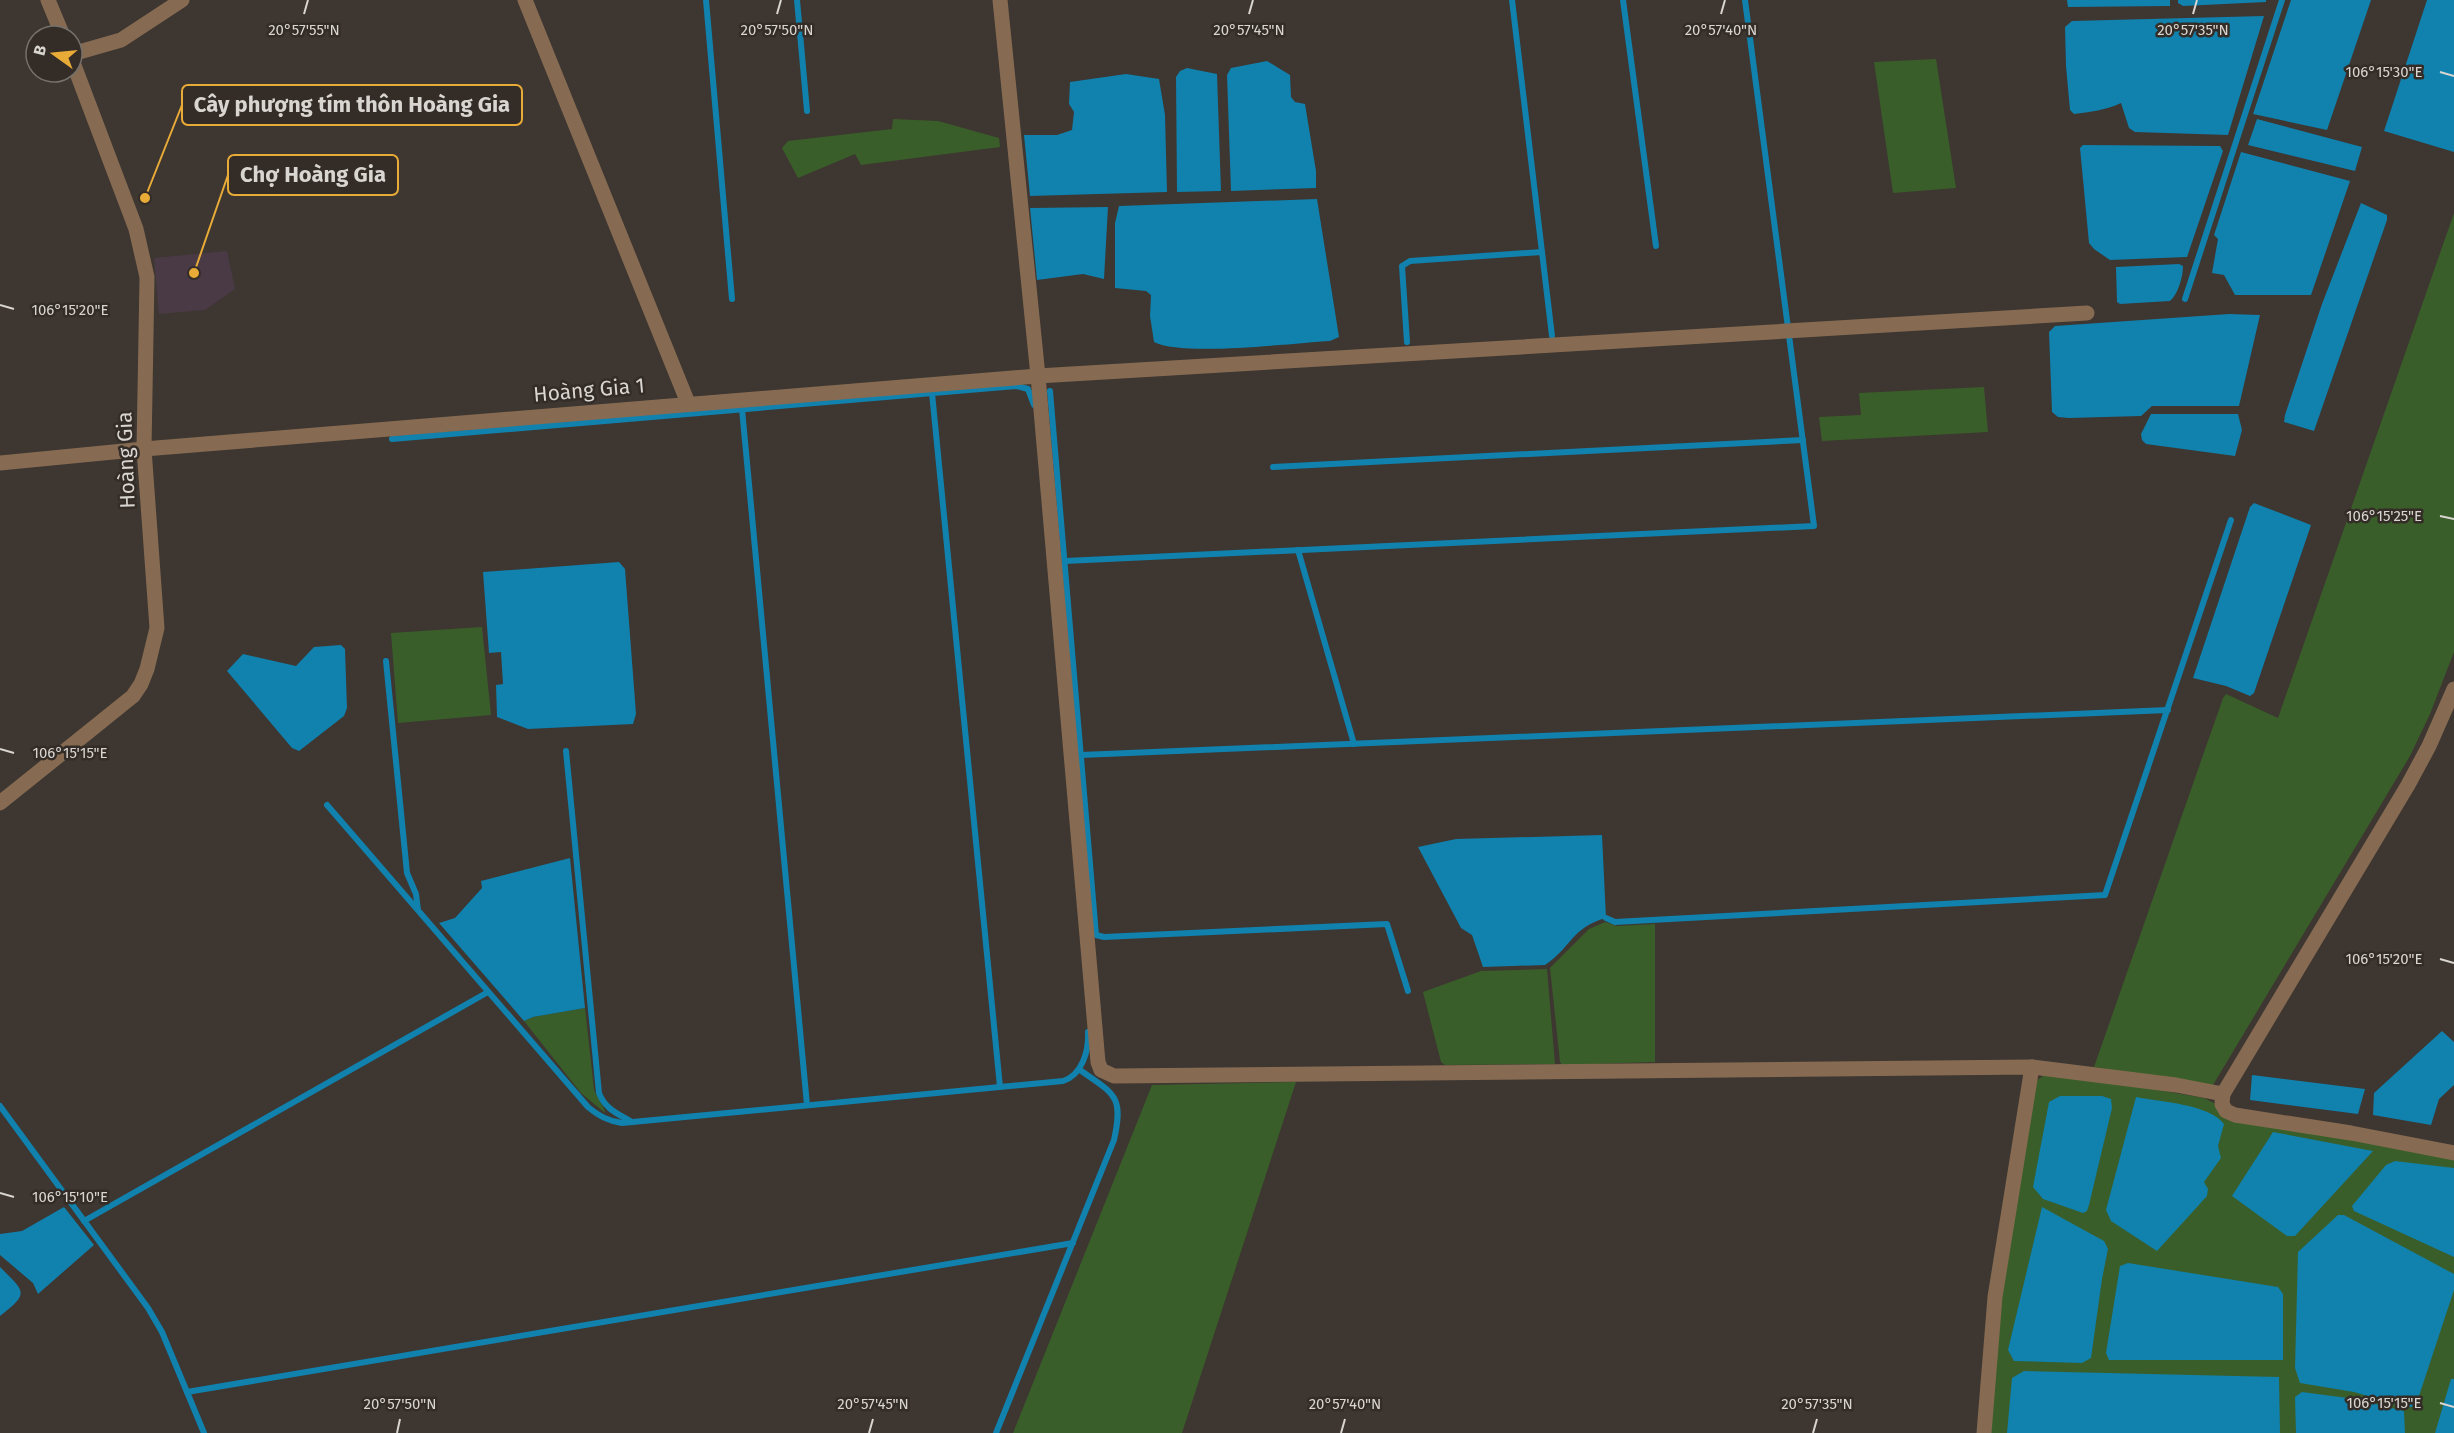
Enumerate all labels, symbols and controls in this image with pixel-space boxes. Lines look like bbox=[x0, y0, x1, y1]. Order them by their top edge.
text: 20°57'55"N bbox=[268, 21, 340, 39]
text: 20°57'50"N bbox=[741, 21, 813, 39]
text: 20°57'45"N bbox=[1213, 21, 1285, 39]
text: 20°57'40"N bbox=[1685, 21, 1757, 39]
text: 20°57'35"N bbox=[2157, 21, 2229, 39]
north arrow bbox=[24, 24, 84, 84]
text: B bbox=[30, 43, 50, 57]
text: 106°15'30"E bbox=[2345, 63, 2423, 81]
callout: Cây phượng tím thôn Hoàng Gia bbox=[182, 85, 522, 125]
text: Cây phượng tím thôn Hoàng Gia bbox=[194, 91, 510, 118]
callout: Chợ Hoàng Gia bbox=[228, 155, 398, 195]
text: Chợ Hoàng Gia bbox=[240, 161, 386, 188]
text: 106°15'20"E bbox=[31, 301, 109, 319]
street label: Hoàng Gia 1 bbox=[532, 372, 646, 408]
street label: Hoàng Gia bbox=[111, 411, 141, 509]
text: 106°15'25"E bbox=[2346, 507, 2422, 525]
text: 106°15'15"E bbox=[33, 744, 107, 762]
text: 106°15'20"E bbox=[2345, 950, 2423, 968]
text: 106°15'10"E bbox=[32, 1188, 108, 1206]
text: 106°15'15"E bbox=[2347, 1394, 2421, 1412]
text: 20°57'50"N bbox=[364, 1395, 436, 1413]
text: 20°57'45"N bbox=[837, 1395, 909, 1413]
text: 20°57'40"N bbox=[1309, 1395, 1381, 1413]
text: 20°57'35"N bbox=[1781, 1395, 1853, 1413]

